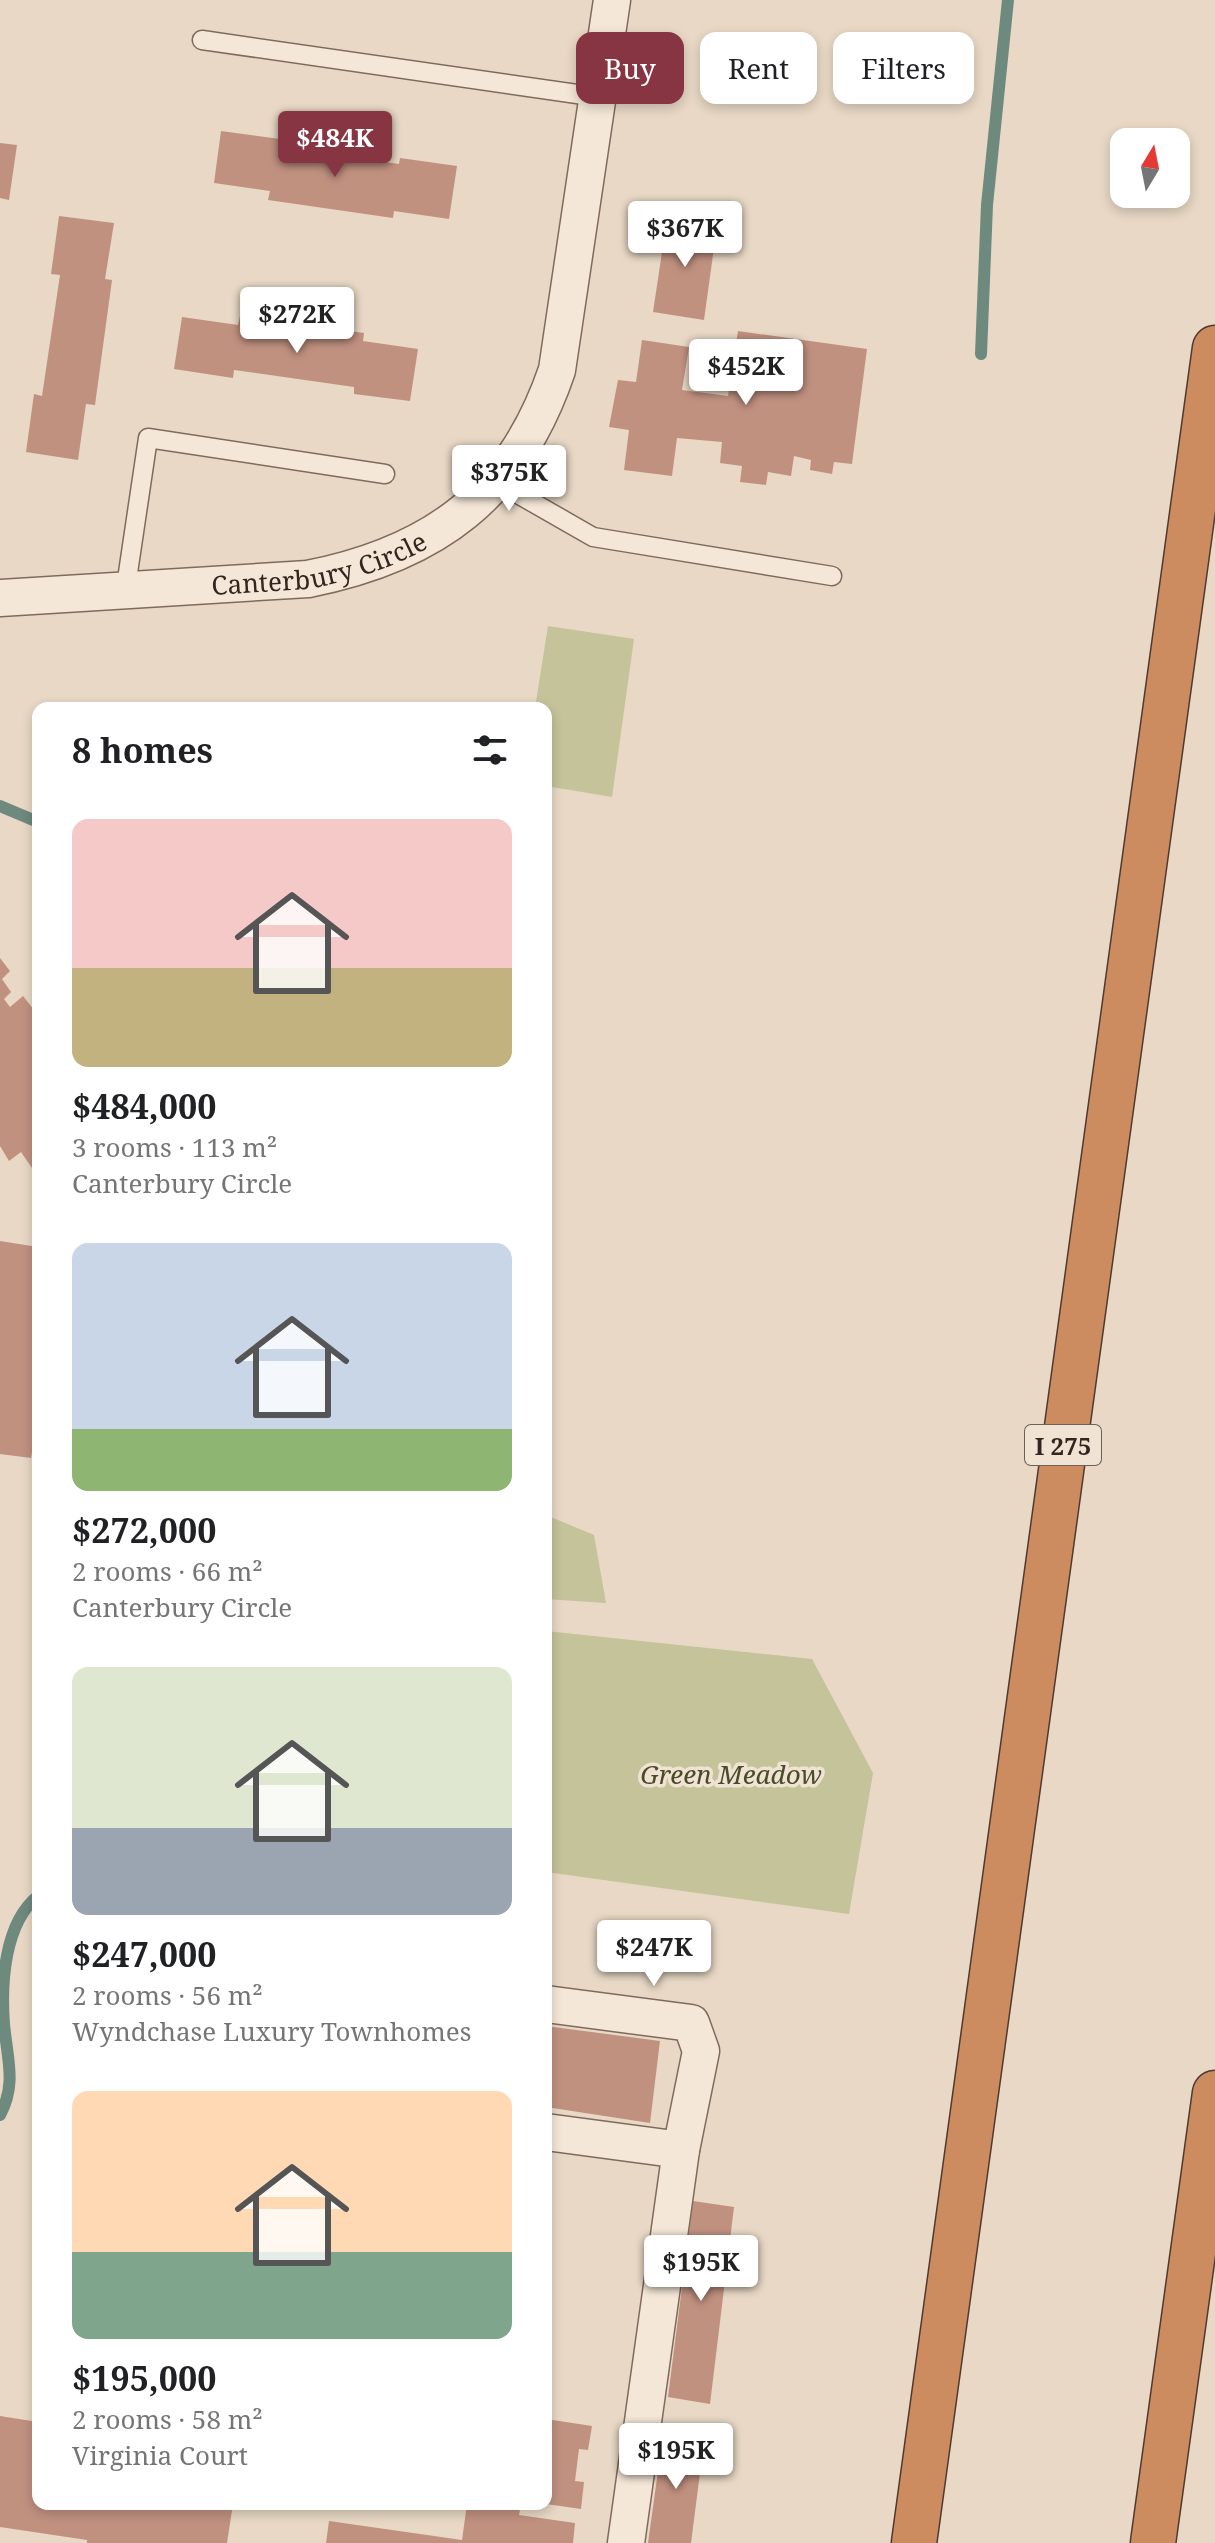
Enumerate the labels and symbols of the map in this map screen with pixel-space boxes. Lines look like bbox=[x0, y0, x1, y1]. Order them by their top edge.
pin: $484K bbox=[279, 111, 391, 179]
north arrow bbox=[1110, 128, 1190, 208]
pin: $367K bbox=[629, 201, 741, 269]
pin: $272K bbox=[241, 287, 353, 355]
pin: $452K bbox=[690, 339, 802, 407]
pin: $375K bbox=[453, 445, 565, 513]
street label: Canterbury Circle bbox=[210, 523, 433, 603]
road number: I 275 bbox=[1025, 1425, 1101, 1465]
park label: Green Meadow bbox=[640, 1756, 822, 1792]
pin: $247K bbox=[598, 1920, 710, 1988]
pin: $195K bbox=[645, 2235, 757, 2303]
pin: $195K bbox=[620, 2423, 732, 2491]

